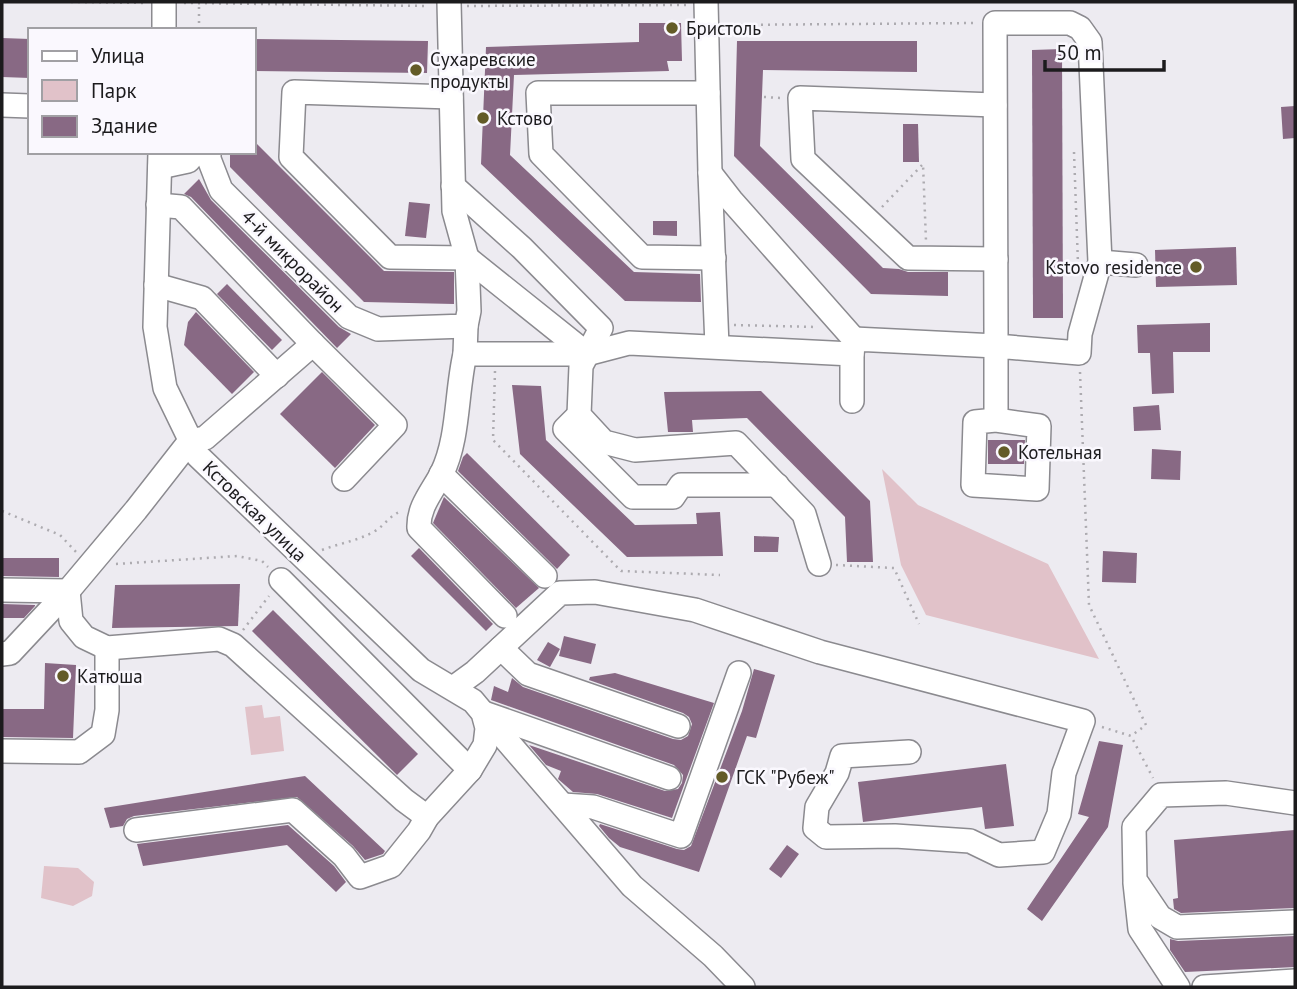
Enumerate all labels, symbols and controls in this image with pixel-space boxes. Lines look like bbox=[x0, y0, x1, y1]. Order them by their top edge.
place label: Бристоль bbox=[686, 16, 761, 40]
marker: Бристоль bbox=[664, 20, 680, 36]
legend bbox=[28, 28, 256, 154]
scale bar bbox=[1045, 28, 1164, 72]
text: 50 m bbox=[1056, 39, 1102, 66]
text: Улица bbox=[91, 42, 145, 69]
place label: Сухаревские продукты bbox=[430, 47, 536, 93]
marker: Сухаревские продукты bbox=[408, 62, 424, 78]
text: Парк bbox=[91, 77, 137, 104]
place label: Кстово bbox=[497, 106, 553, 130]
marker: Кстово bbox=[475, 110, 491, 126]
text: Здание bbox=[91, 112, 158, 139]
street label: 4-й микрорайон bbox=[237, 205, 349, 317]
place label: Kstovo residence bbox=[1045, 255, 1182, 279]
marker: Kstovo residence bbox=[1188, 259, 1204, 275]
place label: Котельная bbox=[1018, 440, 1102, 464]
marker: Котельная bbox=[996, 444, 1012, 460]
street label: Кстовская улица bbox=[198, 455, 312, 567]
place label: Катюша bbox=[77, 664, 143, 688]
marker: Катюша bbox=[55, 668, 71, 684]
place label: ГСК "Рубеж" bbox=[736, 765, 835, 789]
marker: ГСК "Рубеж" bbox=[714, 769, 730, 785]

